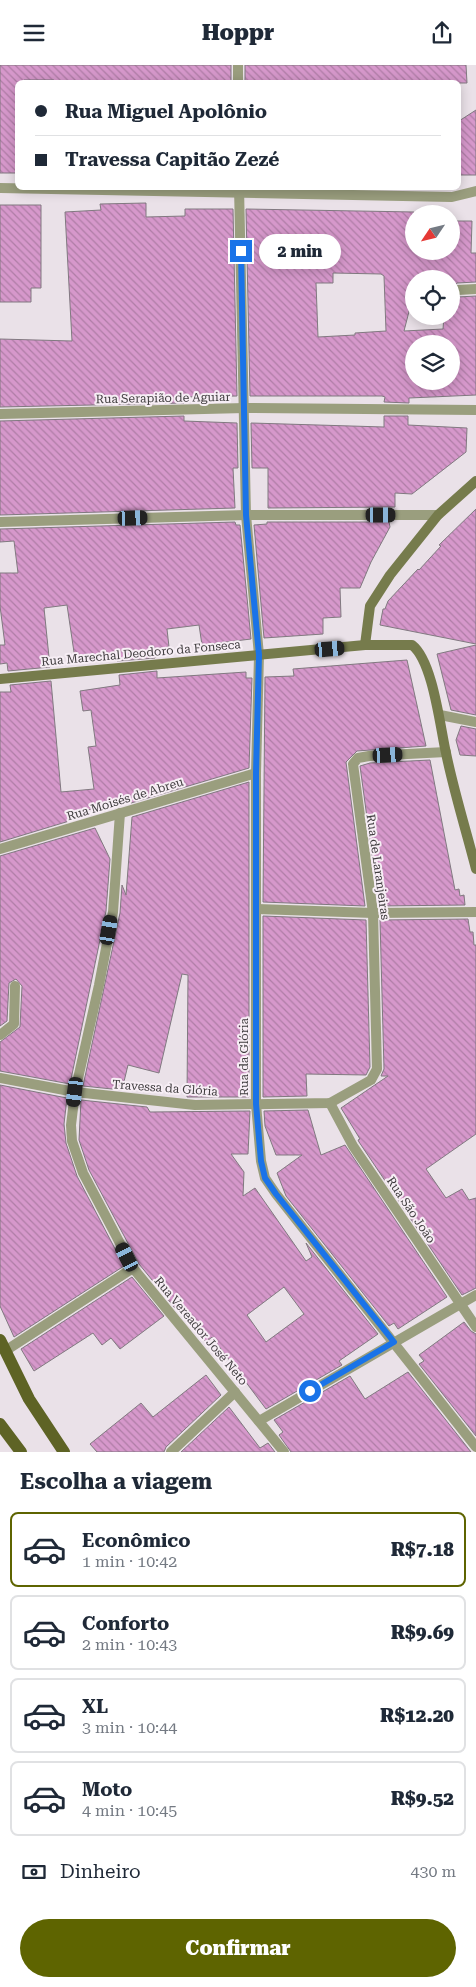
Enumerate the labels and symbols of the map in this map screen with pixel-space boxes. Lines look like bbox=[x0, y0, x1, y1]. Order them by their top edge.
north arrow bbox=[405, 205, 460, 260]
callout: 2 min bbox=[258, 233, 341, 269]
route end bbox=[230, 240, 252, 262]
street label: Rua Serapião de Aguiar bbox=[96, 390, 230, 406]
car bbox=[366, 508, 396, 523]
car bbox=[117, 510, 148, 526]
street label: Rua Marechal Deodoro da Fonseca bbox=[41, 637, 242, 669]
car bbox=[314, 640, 345, 658]
car bbox=[372, 747, 403, 763]
street label: Rua Moisés de Abreu bbox=[65, 774, 185, 823]
street label: Rua de Laranjeiras bbox=[364, 813, 392, 921]
car bbox=[99, 914, 118, 946]
street label: Rua da Glória bbox=[237, 1018, 251, 1096]
car bbox=[65, 1076, 84, 1108]
street label: Travessa da Glória bbox=[112, 1077, 219, 1099]
street label: Rua São João bbox=[384, 1174, 438, 1246]
car bbox=[113, 1240, 140, 1274]
street label: Rua Vereador José Neto bbox=[152, 1274, 250, 1388]
route start bbox=[299, 1380, 321, 1402]

